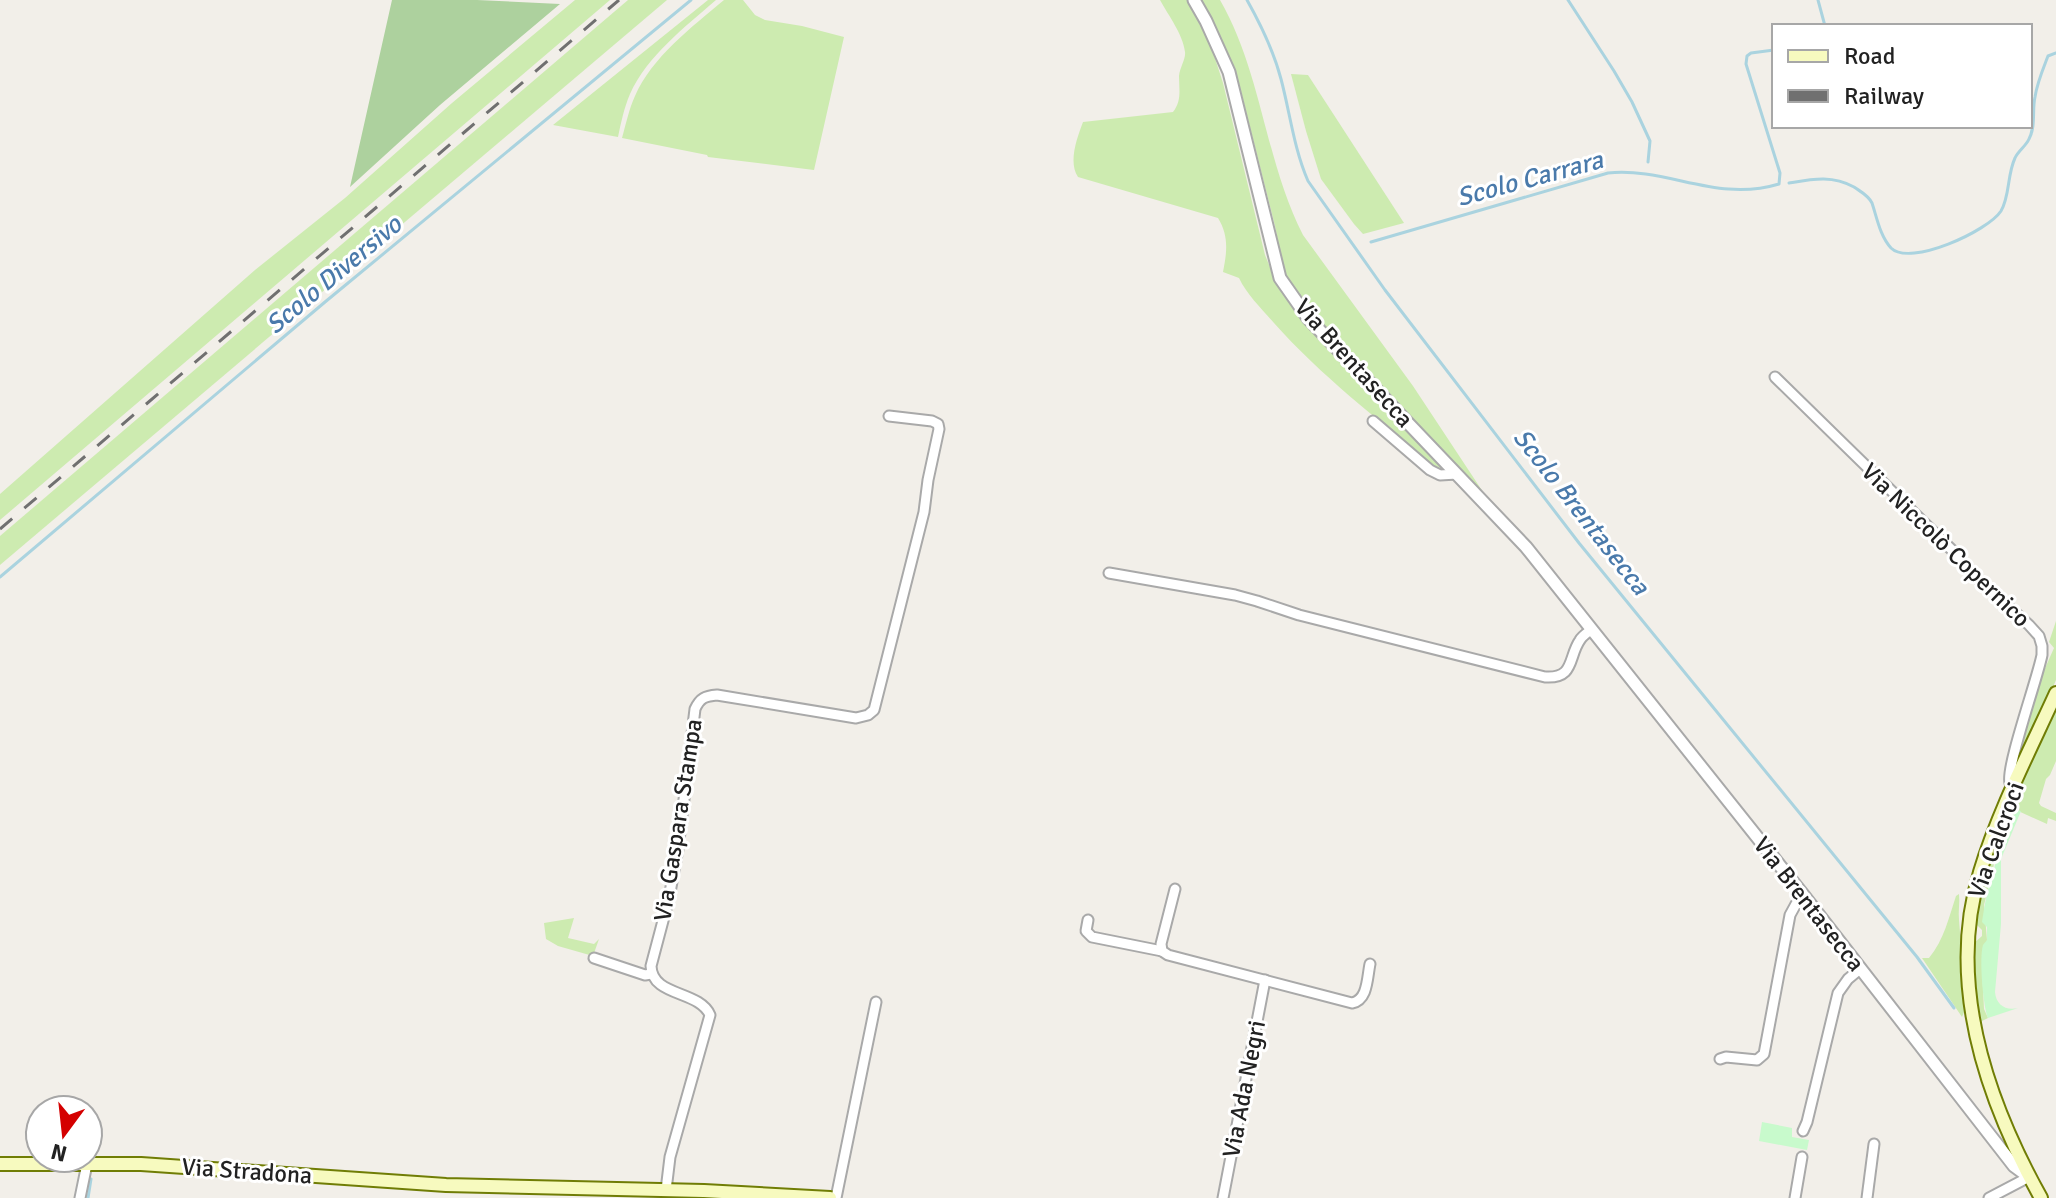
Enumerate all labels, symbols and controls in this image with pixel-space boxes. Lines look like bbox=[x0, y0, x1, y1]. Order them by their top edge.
legend bbox=[1772, 24, 2032, 128]
text: Road bbox=[1844, 41, 1895, 71]
text: Railway bbox=[1844, 81, 1924, 111]
water label: Scolo Carrara bbox=[1453, 144, 1607, 214]
water label: Scolo Diversivo bbox=[260, 208, 410, 341]
street label: Via Brentasecca bbox=[1288, 292, 1420, 434]
water label: Scolo Brentasecca bbox=[1506, 422, 1656, 602]
street label: Via Niccolò Copernico bbox=[1855, 457, 2037, 633]
street label: Via Gaspara Stampa bbox=[647, 717, 709, 923]
street label: Via Calcroci bbox=[1961, 778, 2031, 902]
street label: Via Brentasecca bbox=[1747, 830, 1871, 978]
street label: Via Ada Negri bbox=[1216, 1018, 1272, 1160]
north arrow bbox=[24, 1094, 104, 1174]
text: N bbox=[48, 1138, 70, 1168]
street label: Via Stradona bbox=[181, 1151, 313, 1191]

